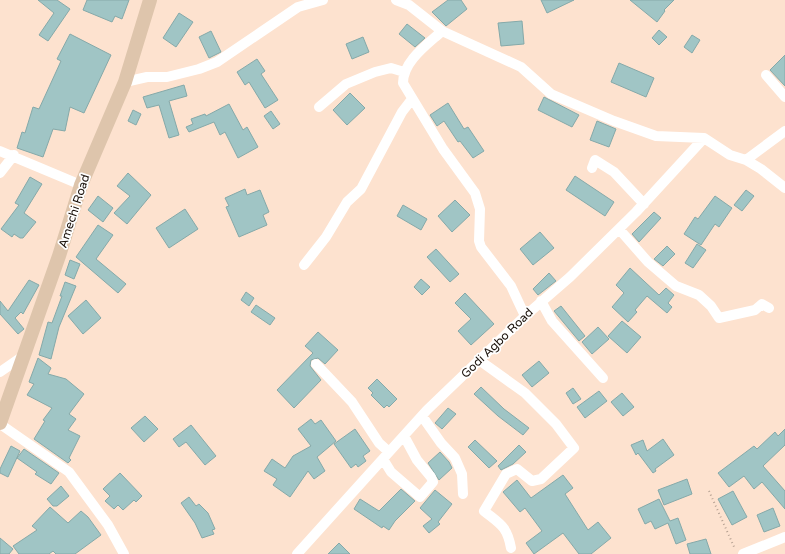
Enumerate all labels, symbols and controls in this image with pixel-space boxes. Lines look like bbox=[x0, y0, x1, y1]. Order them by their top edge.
street label: Amechi Road bbox=[55, 172, 93, 250]
street label: Godi Agbo Road bbox=[458, 305, 536, 381]

